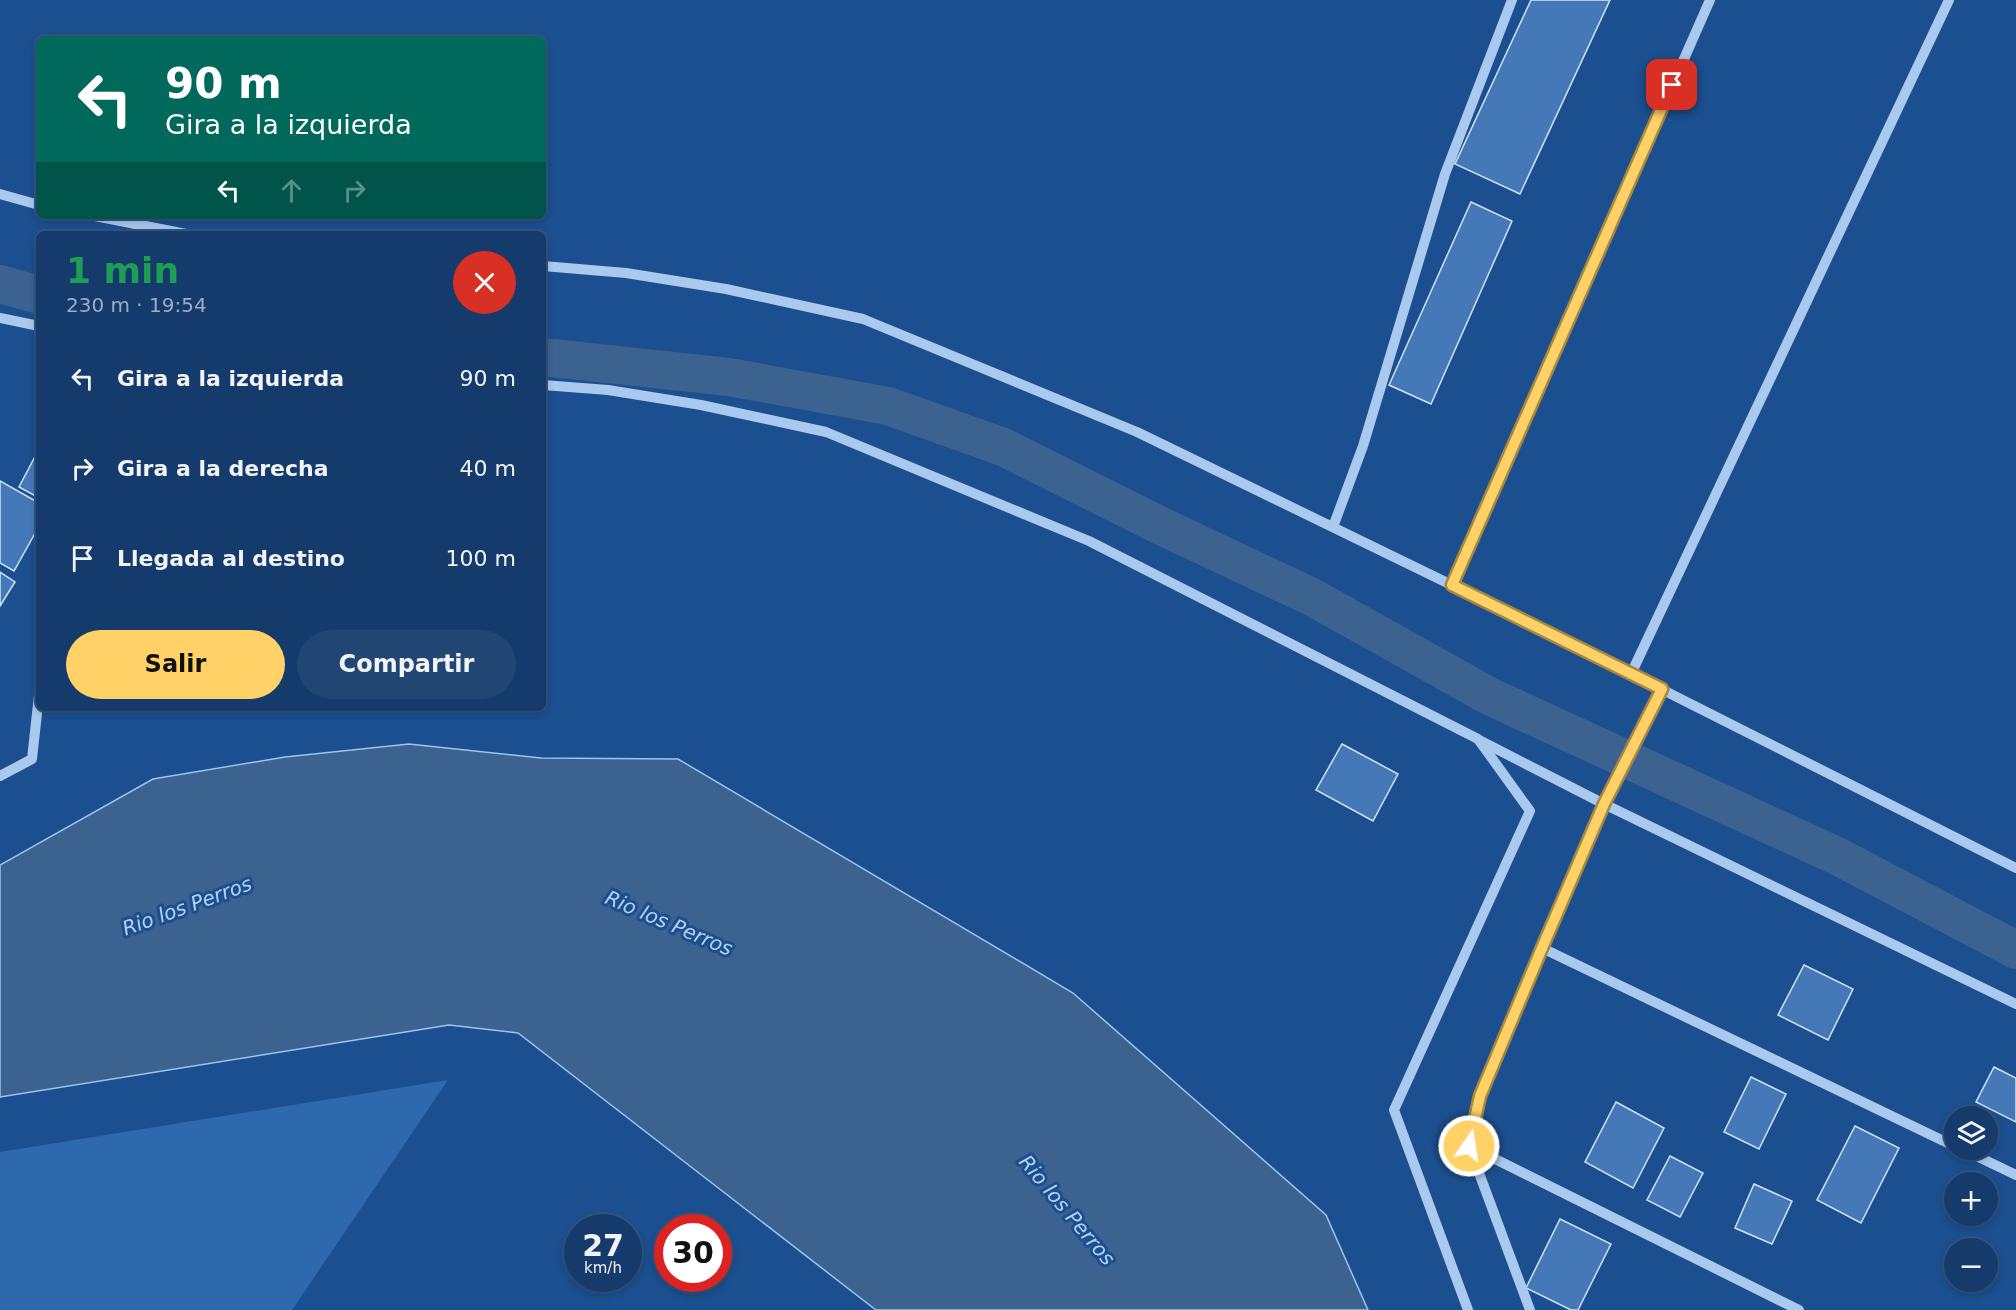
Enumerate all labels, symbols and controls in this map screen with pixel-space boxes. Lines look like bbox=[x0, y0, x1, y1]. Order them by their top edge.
text: 90 m bbox=[165, 59, 282, 108]
pin bbox=[1646, 59, 1697, 110]
icon: left bbox=[66, 60, 144, 138]
icon: arrive bbox=[1655, 68, 1688, 101]
text: Gira a la izquierda bbox=[165, 109, 412, 140]
icon: left bbox=[212, 174, 245, 207]
icon: ahead bbox=[275, 174, 308, 207]
icon: right bbox=[338, 174, 371, 207]
text: 1 min bbox=[66, 250, 179, 291]
button: close bbox=[453, 251, 516, 314]
text: 230 m · 19:54 bbox=[66, 293, 207, 317]
icon: left bbox=[66, 362, 99, 395]
text: Gira a la izquierda bbox=[117, 366, 344, 391]
text: 90 m bbox=[460, 366, 516, 391]
icon: right bbox=[66, 452, 99, 485]
text: Gira a la derecha bbox=[117, 456, 329, 481]
text: 40 m bbox=[460, 456, 516, 481]
icon: arrive bbox=[66, 542, 99, 575]
text: Llegada al destino bbox=[117, 546, 345, 571]
text: 100 m bbox=[446, 546, 516, 571]
button: Salir bbox=[66, 630, 285, 699]
button: Compartir bbox=[297, 630, 516, 699]
water label: Rio los Perros bbox=[119, 871, 255, 941]
water label: Rio los Perros bbox=[602, 885, 736, 961]
map controls bbox=[1944, 1106, 1998, 1292]
button: layers bbox=[1944, 1106, 1998, 1160]
position arrow bbox=[1437, 1114, 1501, 1178]
water label: Rio los Perros bbox=[1014, 1150, 1120, 1270]
button: + bbox=[1944, 1172, 1998, 1226]
speed limit sign: 30 bbox=[654, 1214, 732, 1292]
text: 27 bbox=[582, 1228, 624, 1263]
button: − bbox=[1944, 1238, 1998, 1292]
text: km/h bbox=[584, 1259, 622, 1277]

